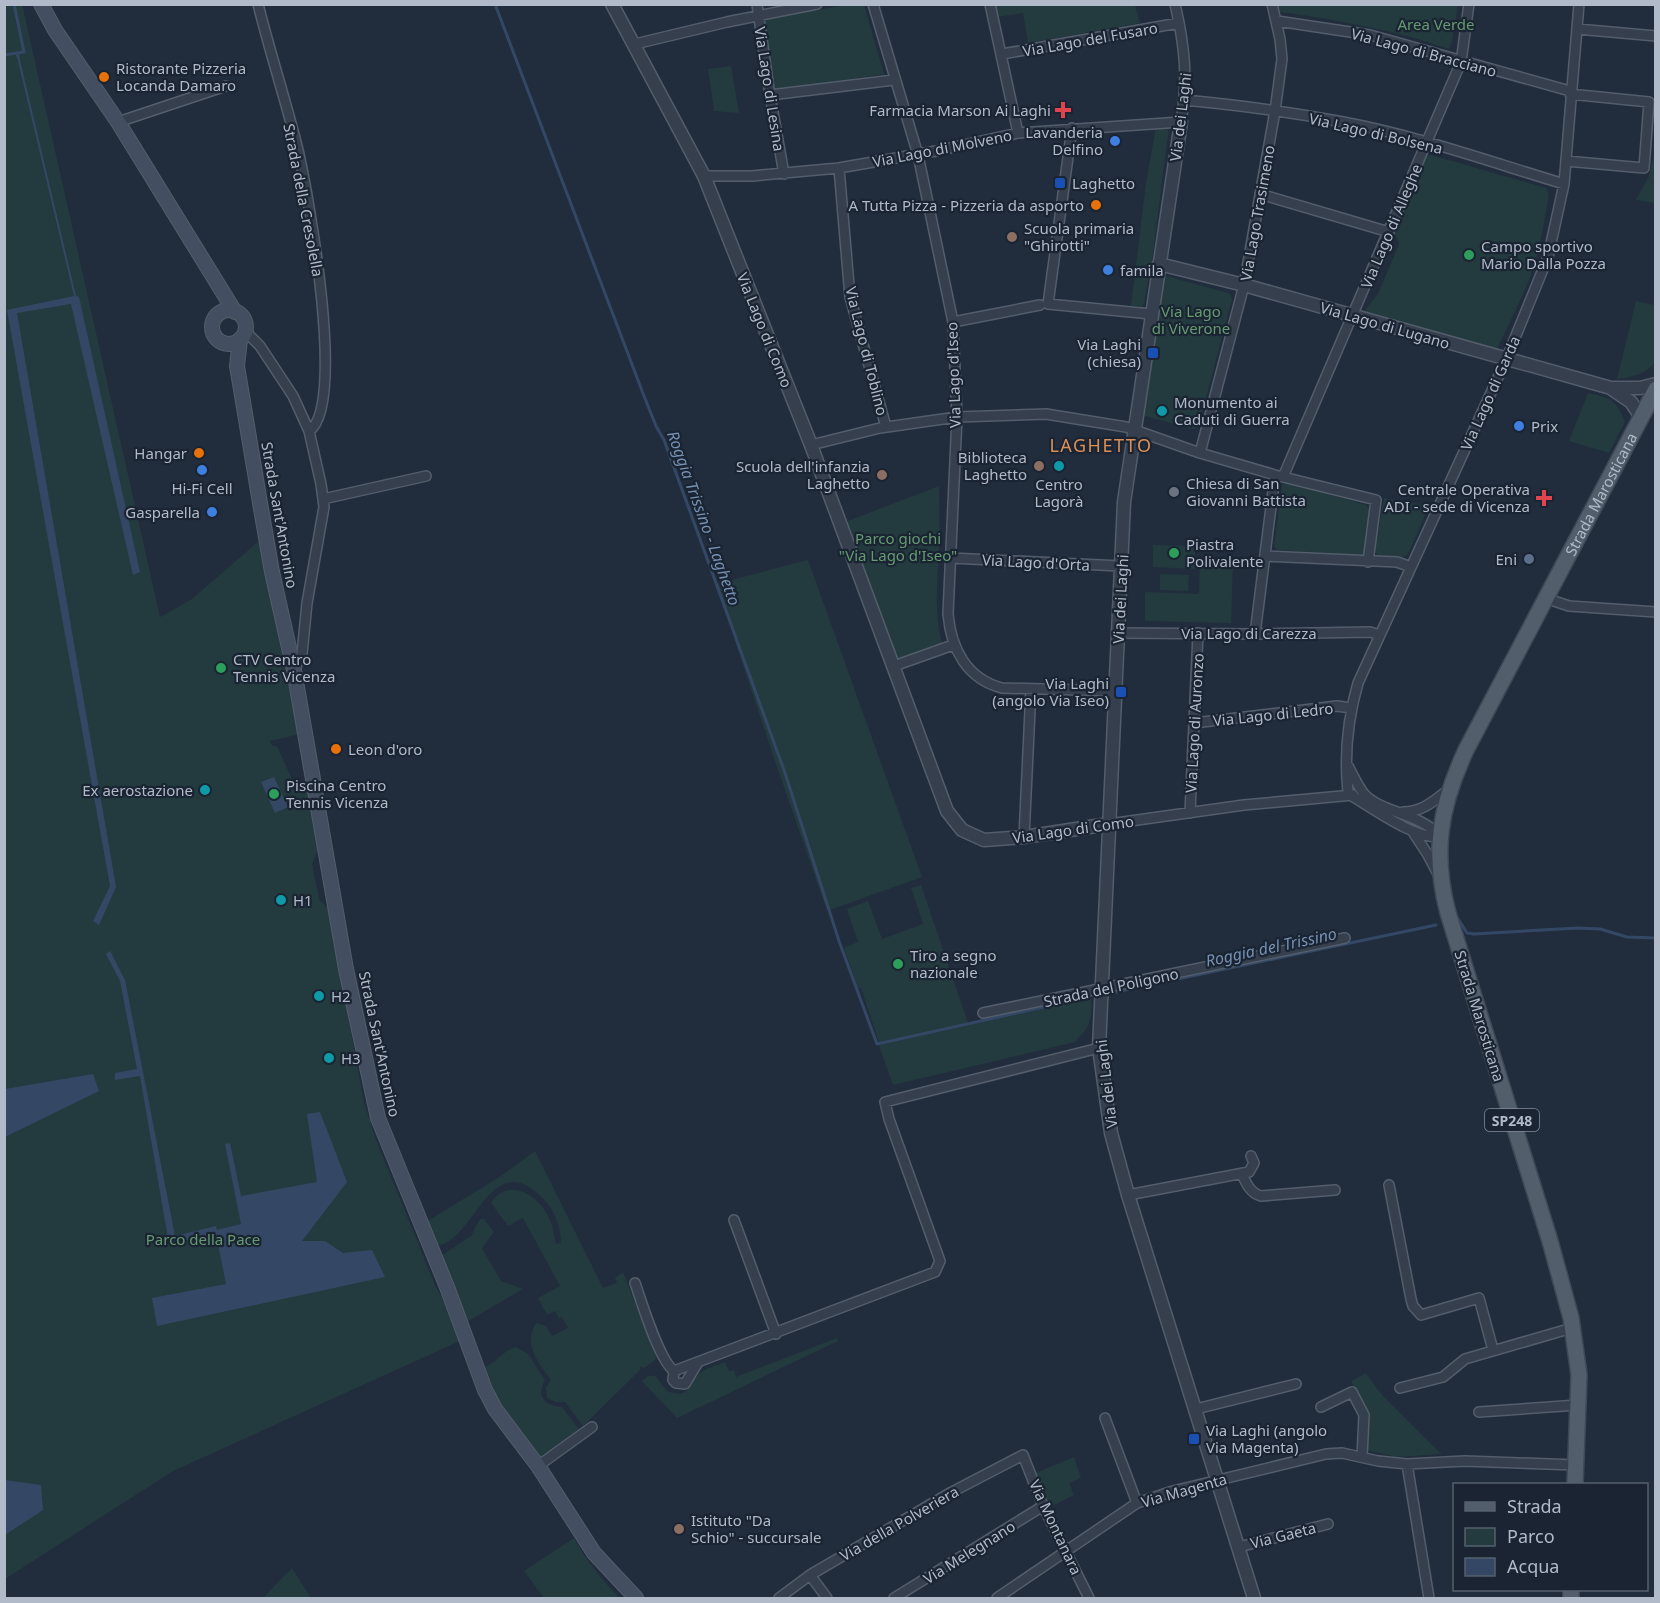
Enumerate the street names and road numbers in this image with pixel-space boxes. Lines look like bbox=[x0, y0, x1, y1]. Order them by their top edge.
street label: Via Lago del Fusaro bbox=[1021, 17, 1159, 61]
street label: Via Lago di Bracciano bbox=[1349, 23, 1499, 81]
street label: Via Lago di Lesina bbox=[750, 25, 790, 153]
street label: Via dei Laghi bbox=[1165, 71, 1195, 163]
street label: Via Lago di Bolsena bbox=[1307, 108, 1445, 158]
street label: Strada della Cresolella bbox=[279, 122, 329, 278]
street label: Via Lago di Molveno bbox=[871, 125, 1013, 171]
street label: Via Lago Trasimeno bbox=[1235, 144, 1279, 282]
street label: Via Lago di Alleghe bbox=[1356, 161, 1426, 291]
street label: Via Lago di Como bbox=[733, 270, 797, 390]
street label: Via Lago di Toblino bbox=[841, 284, 893, 418]
street label: Via Lago di Lugano bbox=[1318, 297, 1452, 353]
street label: Via Lago d'Iseo bbox=[941, 322, 965, 428]
street label: Via Lago di Garda bbox=[1456, 333, 1524, 453]
street label: Strada Marosticana bbox=[1560, 429, 1641, 559]
street label: Strada Sant'Antonino bbox=[257, 440, 303, 590]
street label: Via Lago d'Orta bbox=[982, 549, 1090, 575]
street label: Via dei Laghi bbox=[1108, 554, 1132, 644]
street label: Via Lago di Carezza bbox=[1181, 623, 1317, 643]
street label: Via Lago di Auronzo bbox=[1180, 653, 1208, 793]
street label: Via Lago di Ledro bbox=[1212, 698, 1334, 730]
street label: Via Lago di Como bbox=[1011, 811, 1135, 847]
street label: Strada Marosticana bbox=[1451, 948, 1509, 1084]
street label: Strada del Poligono bbox=[1042, 963, 1180, 1011]
street label: Strada Sant'Antonino bbox=[355, 969, 405, 1119]
street label: Via dei Laghi bbox=[1091, 1038, 1121, 1130]
road number: SP248 bbox=[1485, 1109, 1539, 1131]
street label: Via Magenta bbox=[1139, 1468, 1229, 1512]
street label: Via Montanara bbox=[1025, 1476, 1087, 1578]
street label: Via della Polveriera bbox=[836, 1481, 962, 1565]
street label: Via Melegnano bbox=[919, 1516, 1019, 1588]
street label: Via Gaeta bbox=[1248, 1517, 1318, 1553]

